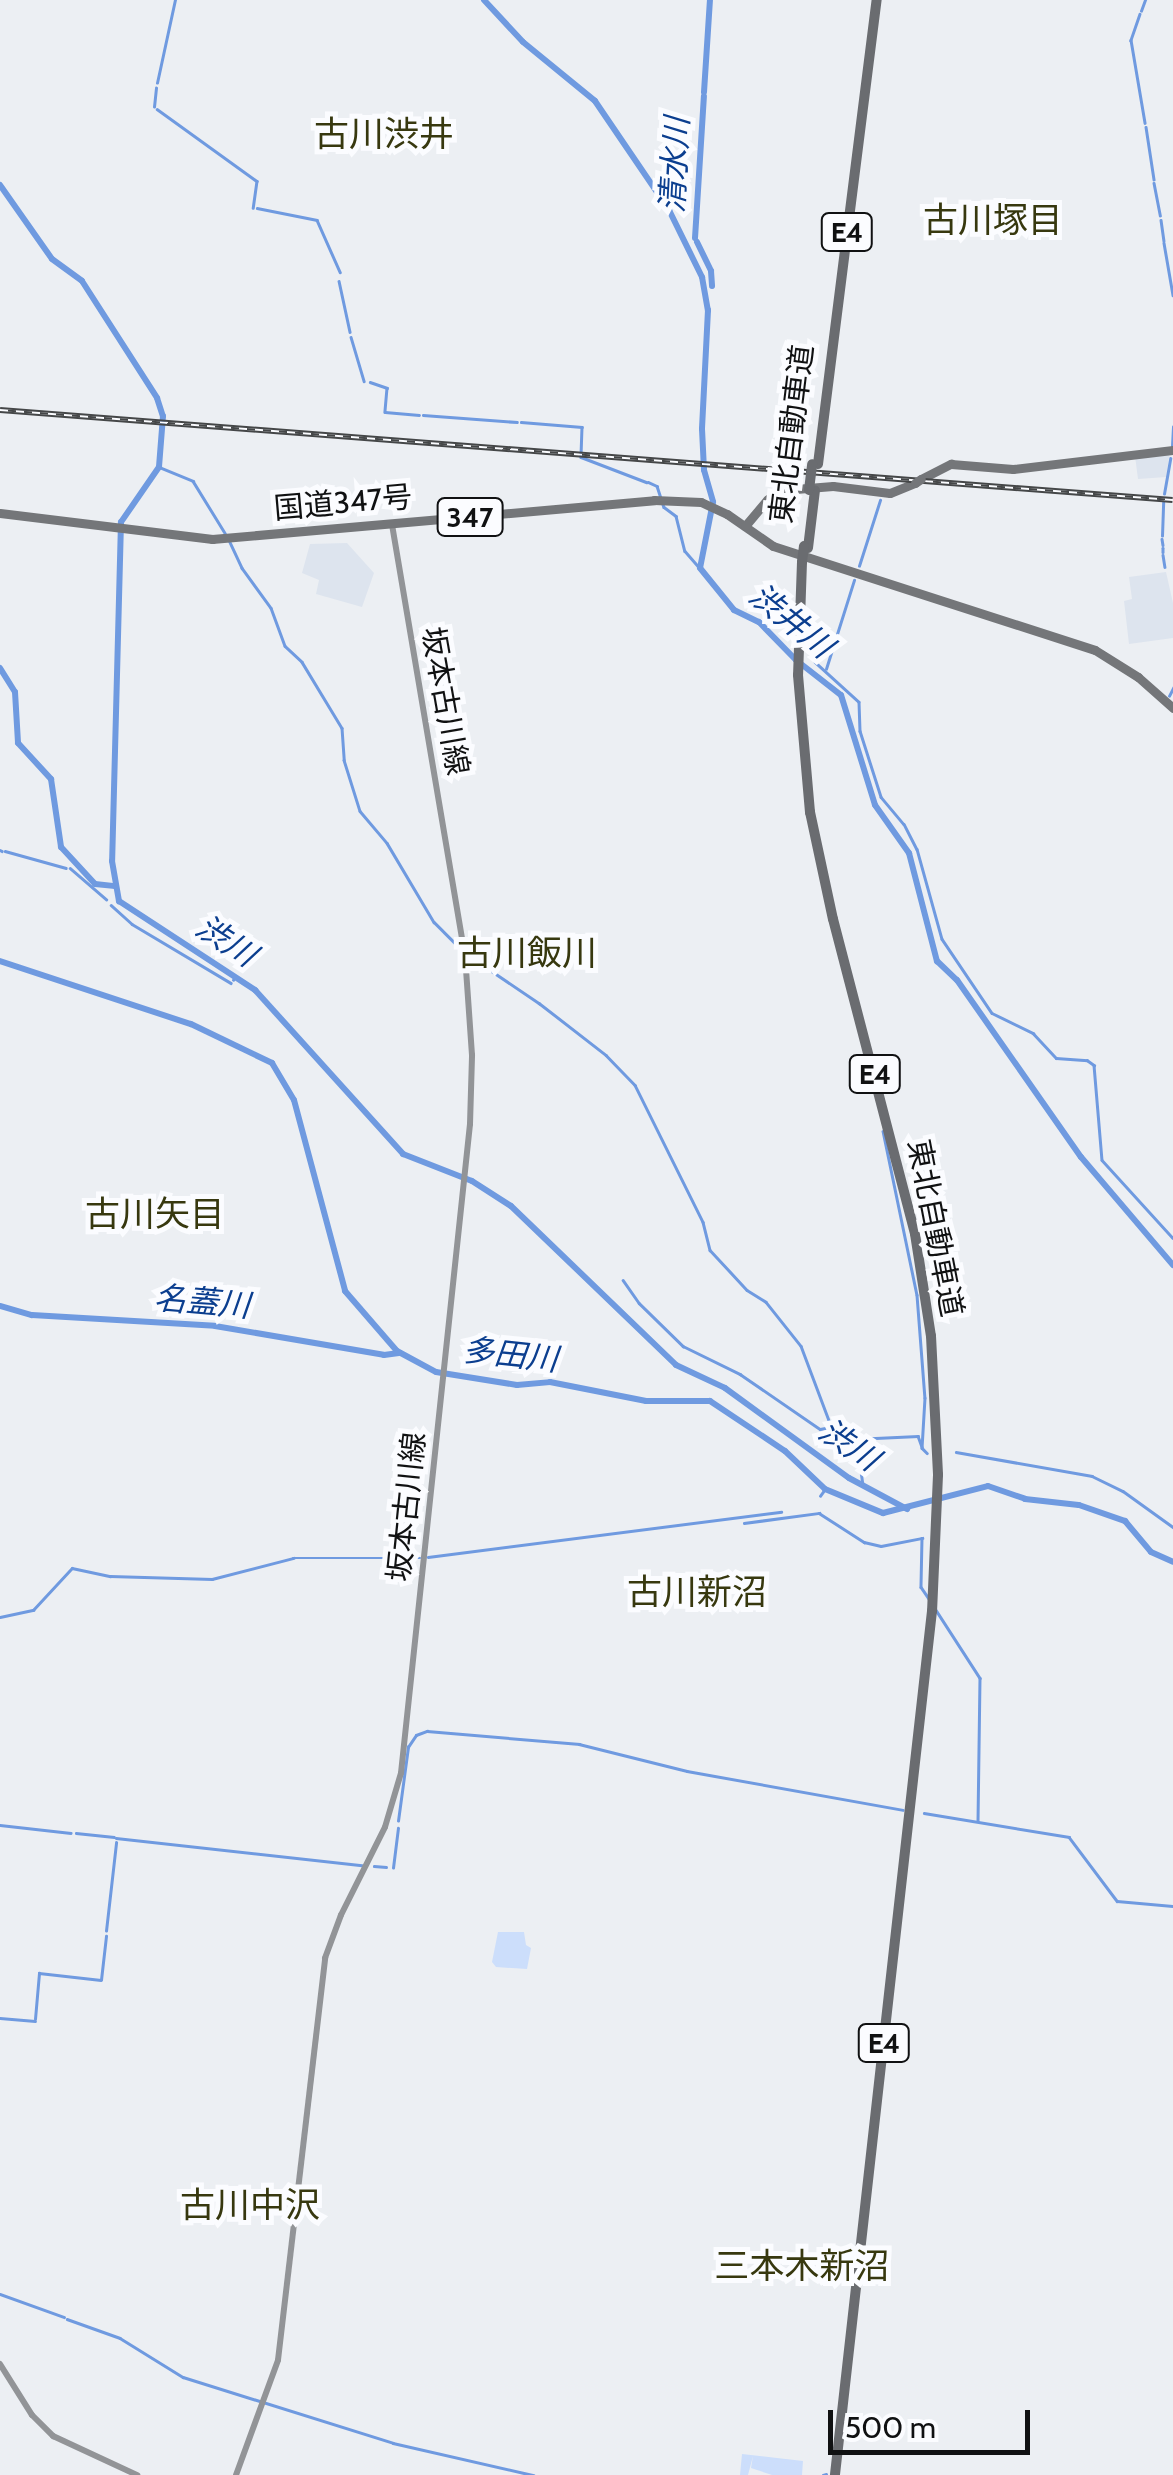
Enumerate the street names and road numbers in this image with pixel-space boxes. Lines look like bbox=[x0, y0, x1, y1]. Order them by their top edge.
road number: E4 bbox=[820, 209, 874, 255]
street label: 東北自動車道 bbox=[763, 342, 821, 526]
street label: 国道347号 bbox=[272, 479, 414, 527]
road number: 347 bbox=[435, 494, 505, 540]
street label: 坂本古川線 bbox=[414, 624, 476, 778]
road number: E4 bbox=[848, 1051, 902, 1097]
street label: 東北自動車道 bbox=[900, 1136, 970, 1320]
street label: 坂本古川線 bbox=[381, 1431, 433, 1583]
road number: E4 bbox=[856, 2020, 912, 2066]

